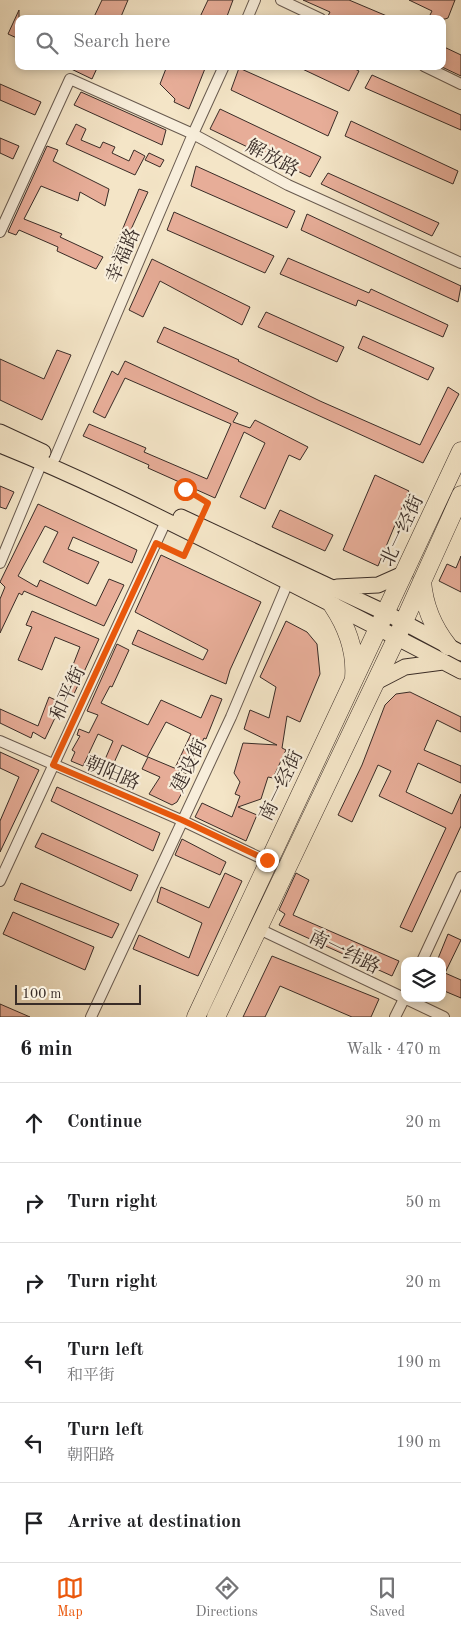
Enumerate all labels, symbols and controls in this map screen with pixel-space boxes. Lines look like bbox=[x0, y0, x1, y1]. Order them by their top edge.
search box bbox=[15, 15, 446, 70]
icon: search bbox=[33, 29, 61, 57]
text: Search here bbox=[73, 33, 170, 52]
street label: 解放路 bbox=[242, 136, 302, 181]
street label: 幸福路 bbox=[103, 225, 144, 286]
route start bbox=[174, 478, 197, 501]
street label: 北一经街 bbox=[377, 492, 428, 570]
street label: 和平街 bbox=[47, 663, 90, 724]
street label: 建设街 bbox=[167, 735, 211, 796]
street label: 南一经街 bbox=[254, 746, 307, 824]
street label: 朝阳路 bbox=[82, 753, 143, 794]
route end bbox=[256, 849, 279, 872]
street label: 南一纬路 bbox=[306, 925, 384, 978]
map controls bbox=[401, 957, 446, 1002]
button: layers bbox=[401, 957, 446, 1002]
scale bar bbox=[15, 982, 141, 1005]
text: 100 m bbox=[22, 987, 61, 1001]
text: 6 min bbox=[20, 1039, 73, 1060]
text: Walk · 470 m bbox=[346, 1042, 441, 1058]
icon: ahead bbox=[20, 1109, 48, 1137]
text: Continue bbox=[67, 1113, 142, 1132]
text: 20 m bbox=[405, 1115, 441, 1131]
icon: right bbox=[20, 1189, 48, 1217]
text: Turn right bbox=[67, 1193, 157, 1212]
text: 50 m bbox=[405, 1195, 441, 1211]
icon: right bbox=[20, 1269, 48, 1297]
text: Turn right bbox=[67, 1273, 157, 1292]
text: 20 m bbox=[405, 1275, 441, 1291]
text: Turn left bbox=[67, 1341, 144, 1360]
icon: left bbox=[20, 1349, 48, 1377]
text: 190 m bbox=[396, 1355, 441, 1371]
text: 和平街 bbox=[67, 1368, 115, 1384]
text: Turn left bbox=[67, 1421, 144, 1440]
icon: left bbox=[20, 1429, 48, 1457]
text: 190 m bbox=[396, 1435, 441, 1451]
text: 朝阳路 bbox=[67, 1448, 115, 1464]
icon: arrive bbox=[20, 1509, 48, 1537]
text: Arrive at destination bbox=[67, 1513, 241, 1532]
tab: Map bbox=[56, 1574, 84, 1621]
tab: Directions bbox=[196, 1574, 258, 1621]
tab: Saved bbox=[369, 1574, 405, 1621]

